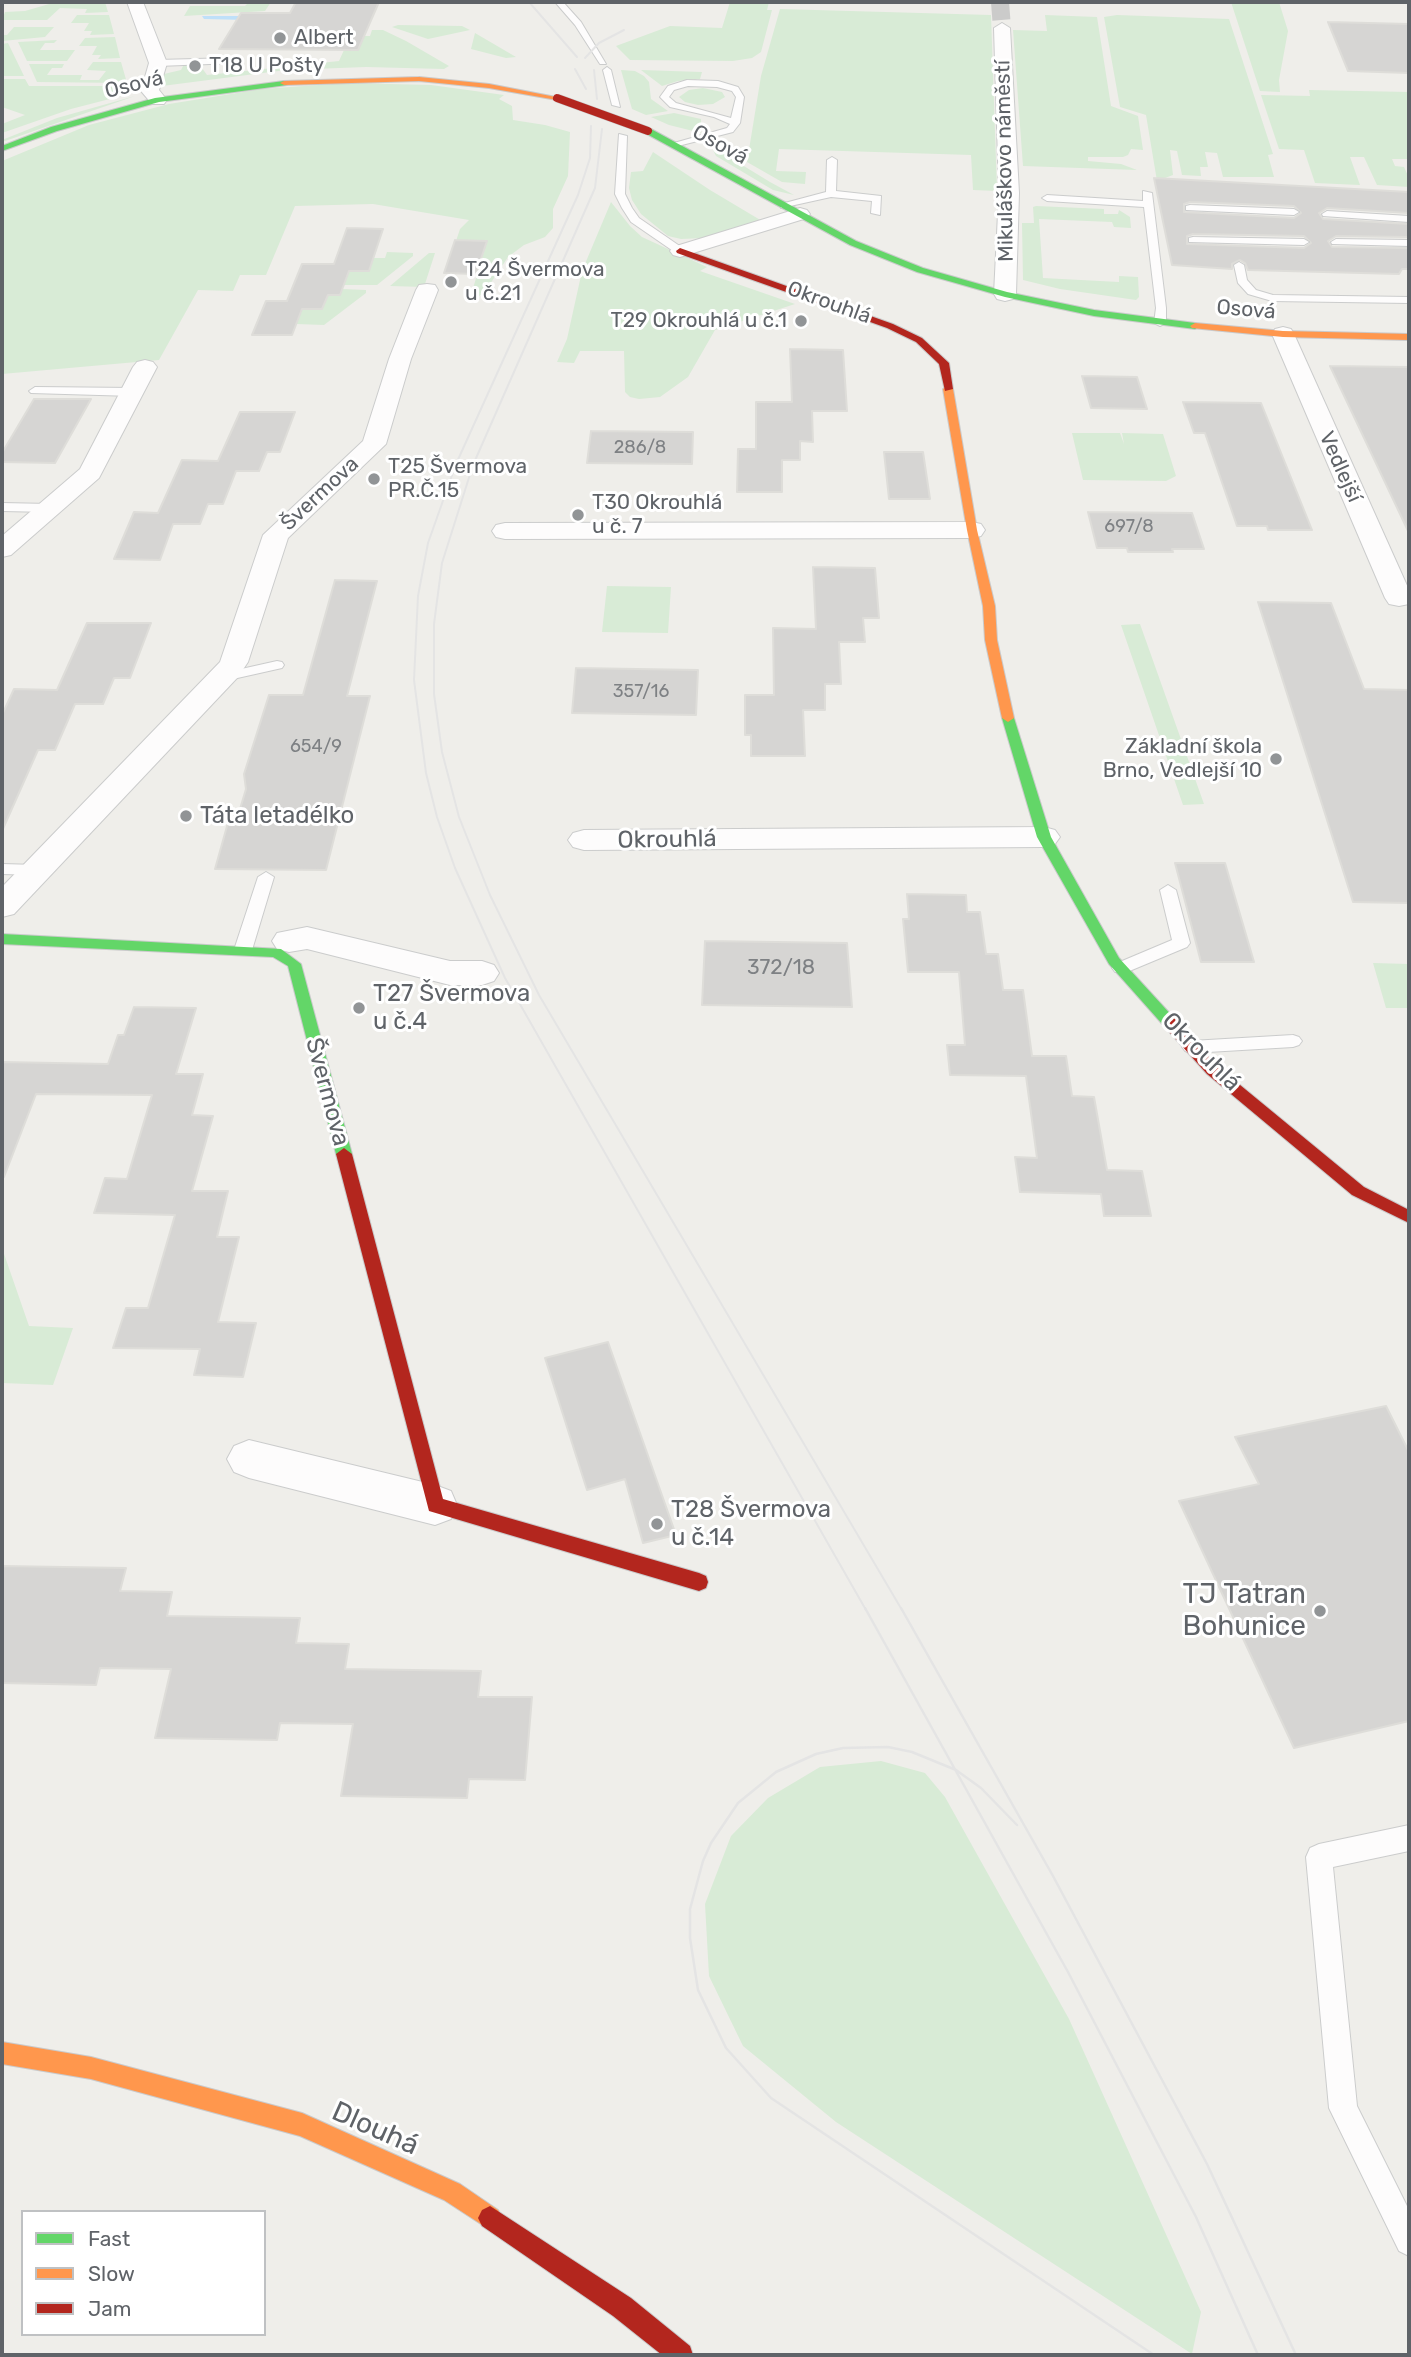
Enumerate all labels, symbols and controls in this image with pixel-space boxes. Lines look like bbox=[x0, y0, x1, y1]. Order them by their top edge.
place label: Albert bbox=[294, 25, 354, 51]
marker: Albert bbox=[272, 30, 288, 46]
place label: T18 U Pošty bbox=[209, 53, 324, 79]
marker: T18 U Pošty bbox=[187, 58, 203, 74]
street label: Mikuláškovo náměstí bbox=[991, 60, 1019, 262]
street label: Osová bbox=[102, 66, 166, 104]
street label: Osová bbox=[688, 120, 752, 170]
place label: T24 Švermova u č.21 bbox=[465, 257, 605, 307]
marker: T24 Švermova u č.21 bbox=[443, 274, 459, 290]
street label: Okrouhlá bbox=[784, 276, 874, 330]
street label: Osová bbox=[1215, 295, 1277, 325]
place label: T29 Okrouhlá u č.1 bbox=[611, 308, 787, 334]
marker: T29 Okrouhlá u č.1 bbox=[793, 313, 809, 329]
street label: Vedlejší bbox=[1313, 428, 1367, 506]
house number: 286/8 bbox=[614, 437, 666, 459]
street label: Švermova bbox=[276, 452, 364, 536]
place label: T25 Švermova PR.Č.15 bbox=[388, 454, 527, 504]
marker: T25 Švermova PR.Č.15 bbox=[366, 471, 382, 487]
place label: T30 Okrouhlá u č. 7 bbox=[592, 490, 722, 540]
marker: T30 Okrouhlá u č. 7 bbox=[570, 507, 586, 523]
house number: 697/8 bbox=[1104, 516, 1154, 538]
house number: 357/16 bbox=[613, 681, 669, 703]
place label: Základní škola Brno, Vedlejší 10 bbox=[1103, 734, 1262, 784]
house number: 654/9 bbox=[290, 736, 342, 758]
marker: Základní škola Brno, Vedlejší 10 bbox=[1268, 751, 1284, 767]
place label: Táta letadélko bbox=[200, 802, 354, 830]
marker: Táta letadélko bbox=[178, 808, 194, 824]
street label: Okrouhlá bbox=[617, 825, 717, 855]
house number: 372/18 bbox=[747, 955, 815, 981]
place label: T27 Švermova u č.4 bbox=[373, 980, 530, 1036]
marker: T27 Švermova u č.4 bbox=[351, 1000, 367, 1016]
street label: Okrouhlá bbox=[1156, 1007, 1246, 1097]
street label: Švermova bbox=[299, 1035, 355, 1149]
place label: T28 Švermova u č.14 bbox=[671, 1496, 831, 1552]
marker: T28 Švermova u č.14 bbox=[649, 1516, 665, 1532]
place label: TJ Tatran Bohunice bbox=[1182, 1578, 1306, 1644]
marker: TJ Tatran Bohunice bbox=[1312, 1603, 1328, 1619]
street label: Dlouhá bbox=[326, 2095, 424, 2163]
legend bbox=[21, 2210, 266, 2336]
text: Fast bbox=[88, 2226, 130, 2251]
text: Slow bbox=[88, 2261, 135, 2286]
text: Jam bbox=[88, 2296, 132, 2321]

